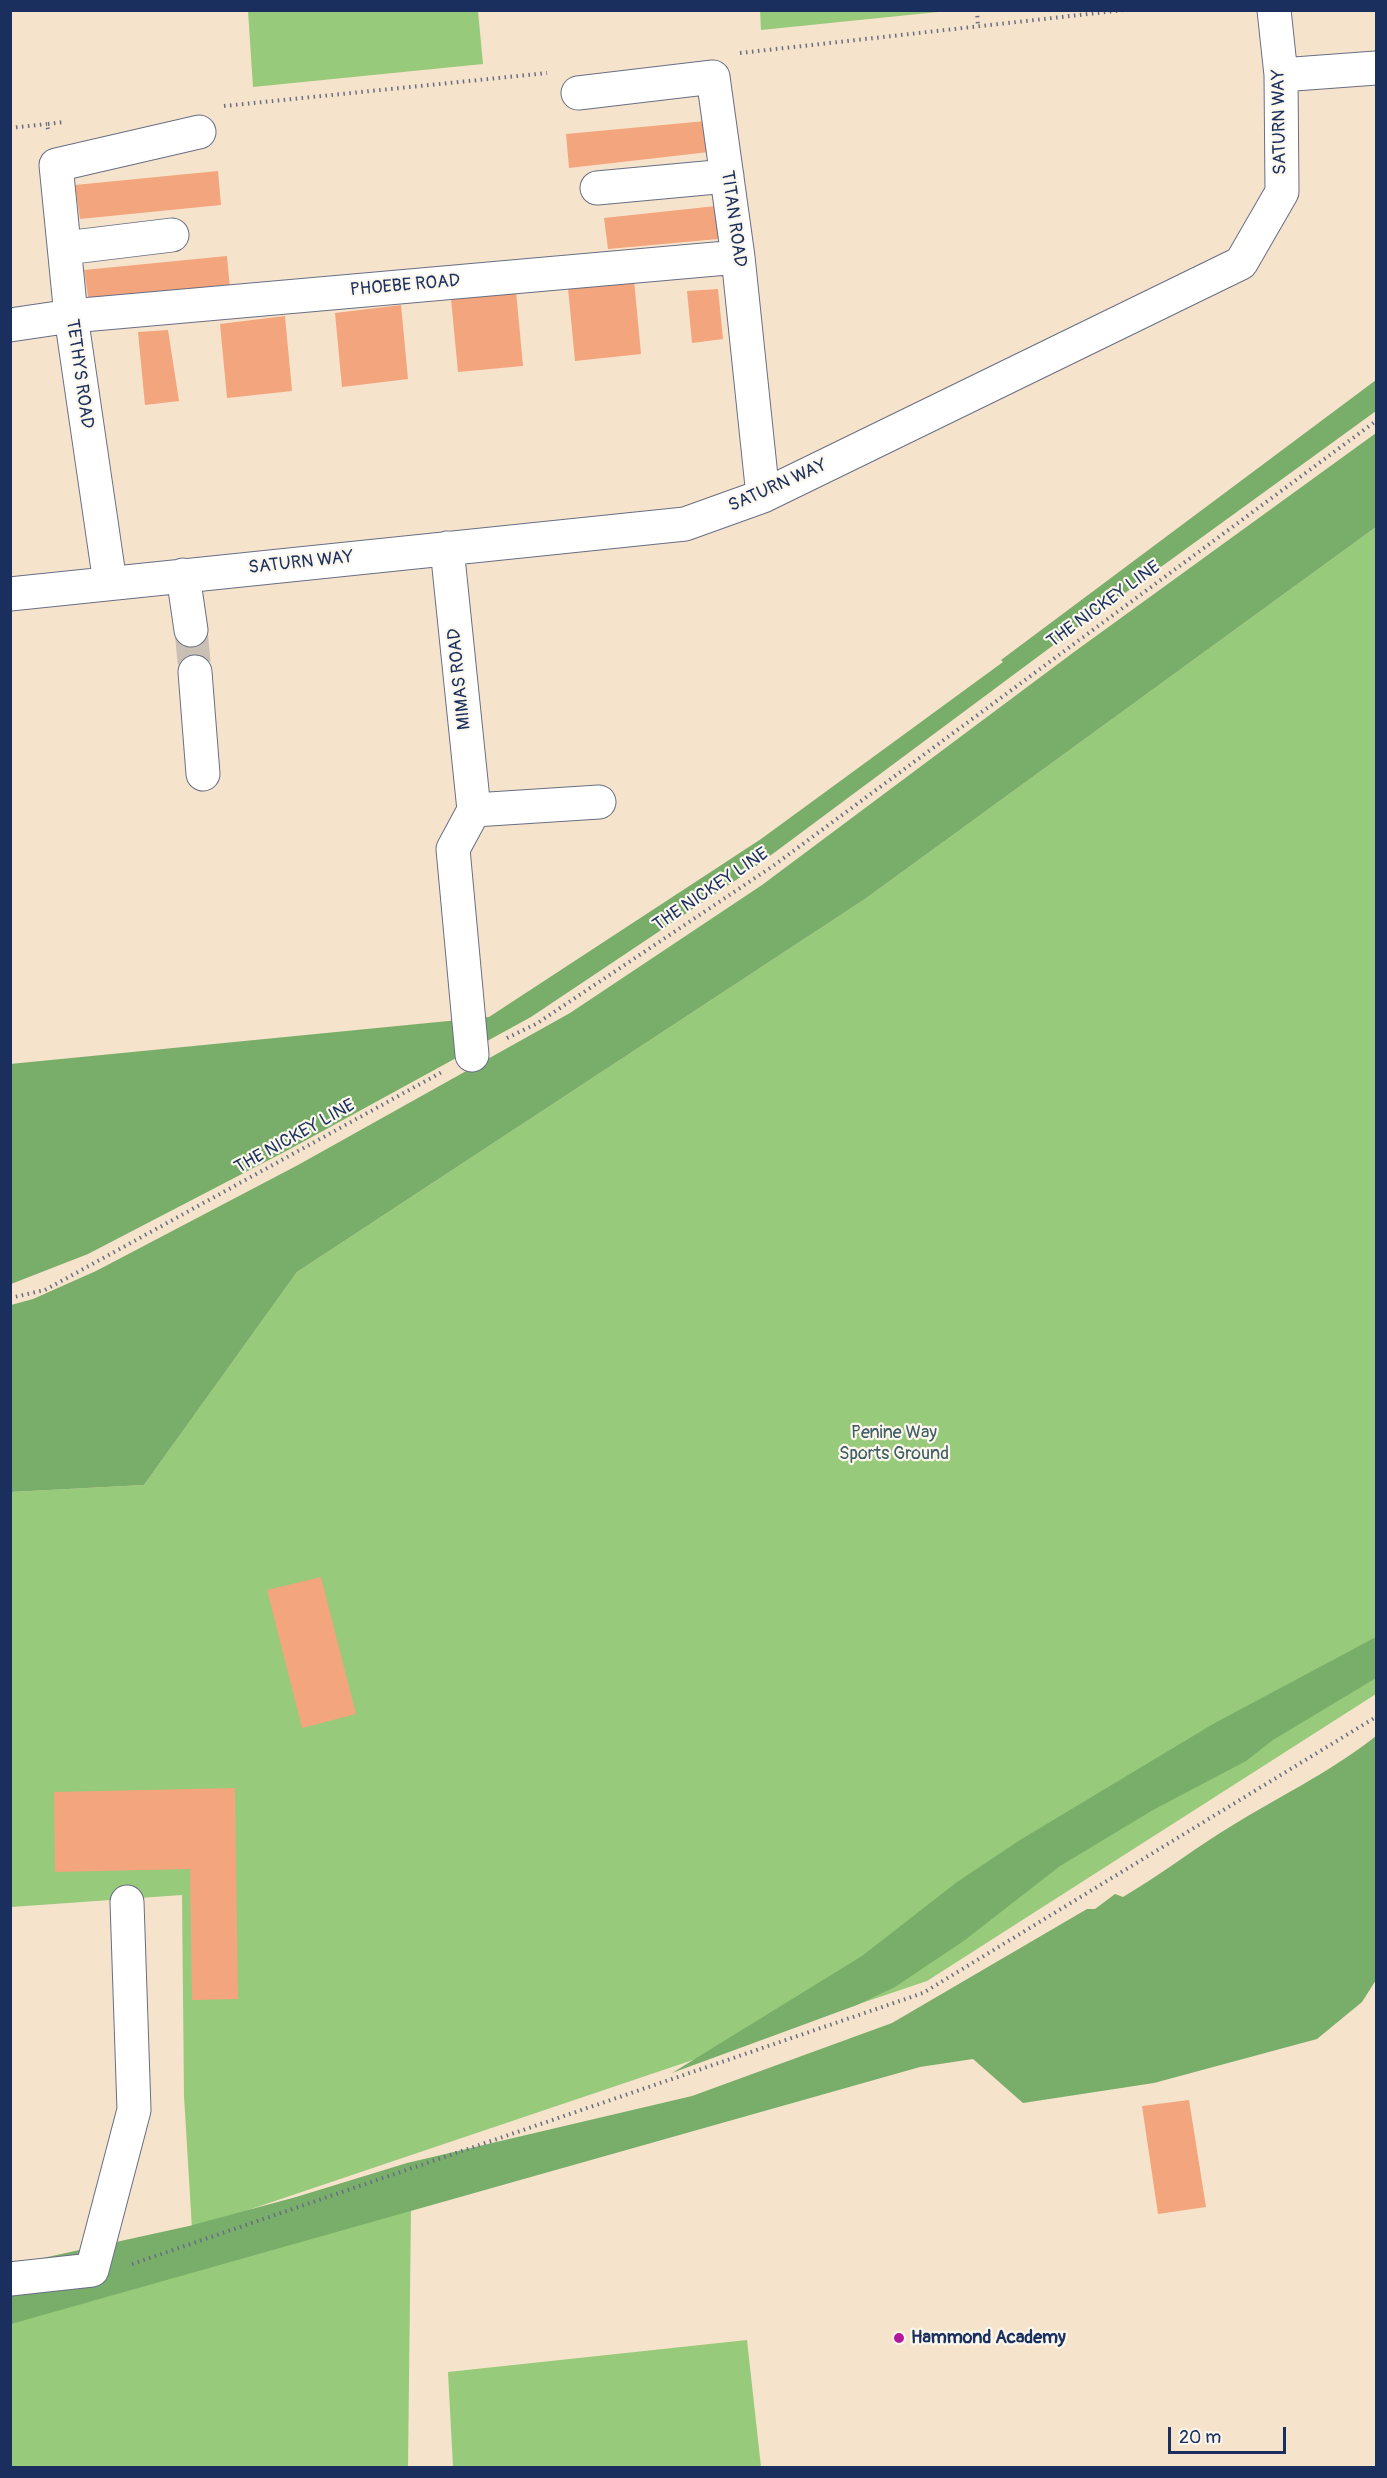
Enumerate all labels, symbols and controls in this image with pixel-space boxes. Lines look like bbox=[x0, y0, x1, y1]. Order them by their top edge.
street label: SATURN WAY bbox=[1268, 69, 1292, 175]
street label: TITAN ROAD bbox=[716, 169, 750, 269]
street label: PHOEBE ROAD bbox=[349, 270, 461, 302]
street label: TETHYS ROAD bbox=[61, 318, 97, 430]
street label: SATURN WAY bbox=[725, 455, 831, 517]
street label: SATURN WAY bbox=[247, 547, 355, 579]
street label: THE NICKEY LINE bbox=[1043, 557, 1165, 653]
street label: MIMAS ROAD bbox=[444, 627, 476, 731]
street label: THE NICKEY LINE bbox=[649, 843, 773, 937]
street label: THE NICKEY LINE bbox=[231, 1095, 359, 1179]
park label: Penine Way Sports Ground bbox=[839, 1422, 949, 1464]
place label: Hammond Academy bbox=[911, 2327, 1066, 2349]
marker: Hammond Academy bbox=[892, 2331, 906, 2345]
scale bar bbox=[1171, 2415, 1290, 2453]
text: 20 m bbox=[1179, 2426, 1221, 2449]

